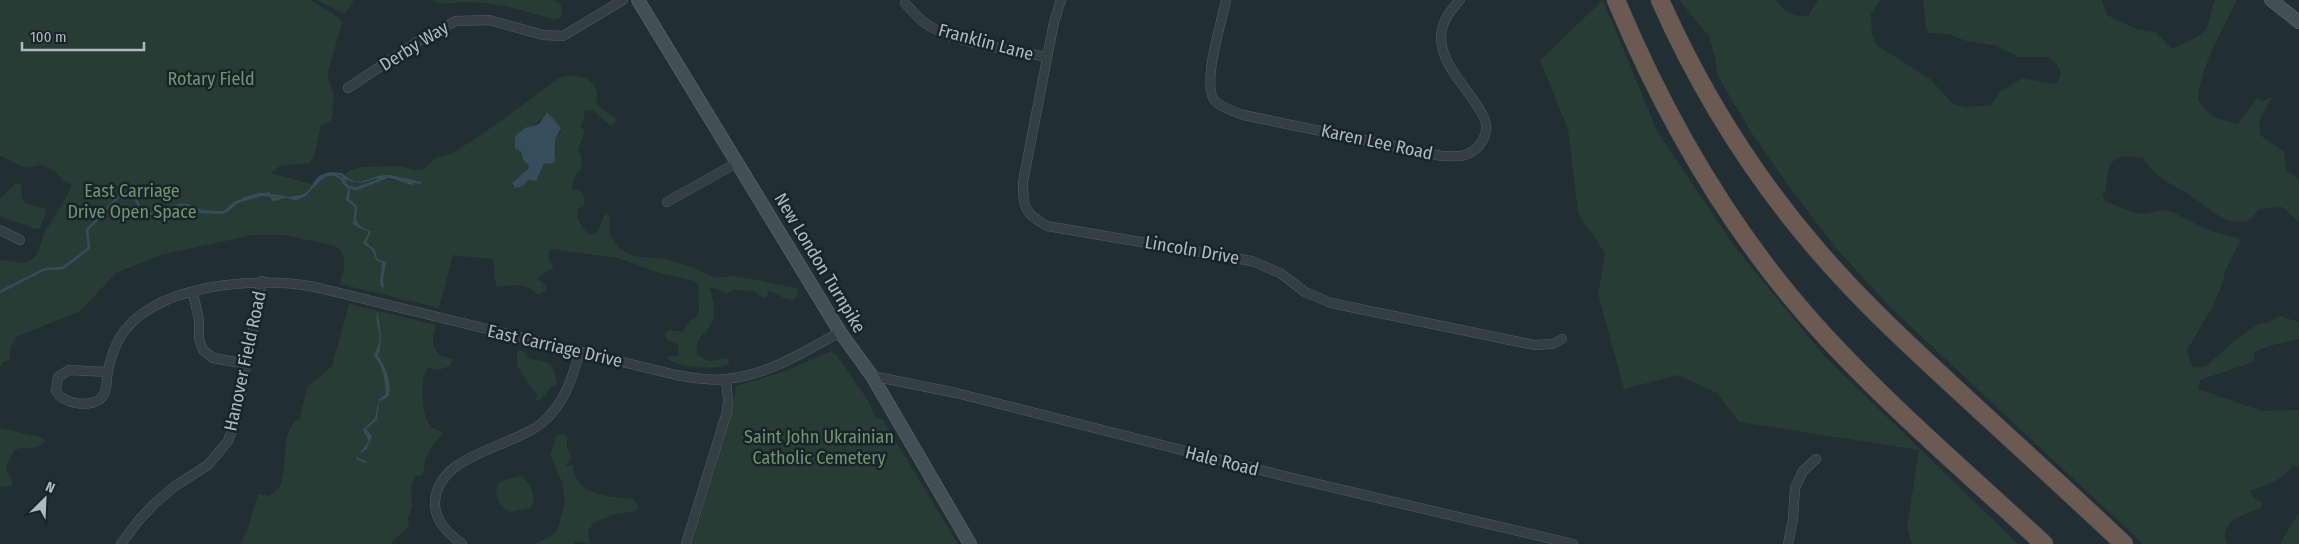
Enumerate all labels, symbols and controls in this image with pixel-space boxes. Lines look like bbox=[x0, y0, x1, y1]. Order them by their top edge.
street label: Derby Way bbox=[376, 16, 452, 76]
street label: Franklin Lane bbox=[936, 19, 1036, 65]
scale bar bbox=[22, 20, 145, 52]
text: 100 m bbox=[30, 28, 67, 46]
park label: Rotary Field bbox=[167, 68, 255, 90]
street label: Karen Lee Road bbox=[1319, 119, 1435, 165]
park label: East Carriage Drive Open Space bbox=[67, 180, 197, 223]
street label: New London Turnpike bbox=[770, 189, 870, 337]
street label: Lincoln Drive bbox=[1143, 231, 1241, 269]
street label: Hanover Field Road bbox=[219, 289, 271, 433]
street label: East Carriage Drive bbox=[485, 320, 625, 372]
park label: Saint John Ukrainian Catholic Cemetery bbox=[744, 426, 894, 469]
street label: Hale Road bbox=[1183, 441, 1261, 481]
north arrow bbox=[20, 474, 70, 524]
text: N bbox=[43, 478, 57, 497]

